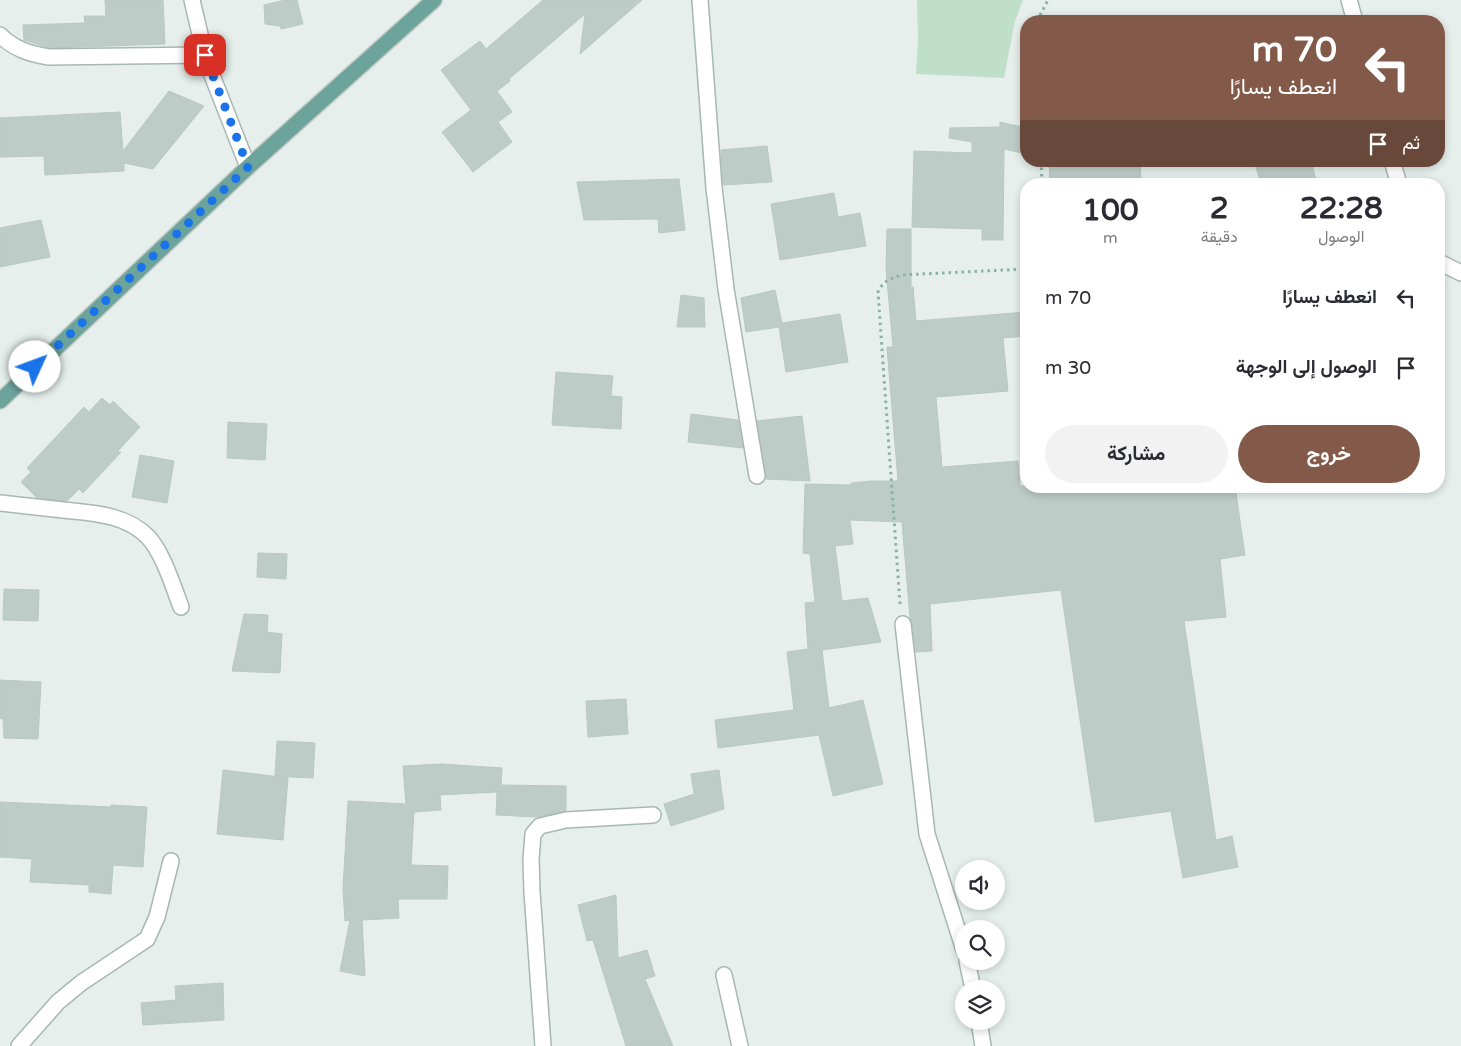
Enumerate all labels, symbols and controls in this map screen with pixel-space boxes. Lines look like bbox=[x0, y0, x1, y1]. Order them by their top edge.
text: 70 m bbox=[1252, 29, 1337, 71]
pin bbox=[184, 34, 226, 76]
icon: left bbox=[1355, 35, 1420, 100]
icon: arrive bbox=[191, 41, 219, 69]
text: انعطف يسارًا bbox=[1230, 74, 1337, 100]
icon: arrive bbox=[1364, 130, 1392, 158]
text: ثم bbox=[1402, 132, 1420, 154]
text: 2 bbox=[1210, 190, 1229, 227]
text: 22:28 bbox=[1300, 190, 1383, 227]
text: 100 bbox=[1082, 192, 1139, 229]
text: دقيقة bbox=[1201, 227, 1238, 247]
text: الوصول bbox=[1318, 227, 1364, 247]
text: m bbox=[1103, 228, 1118, 248]
icon: left bbox=[1392, 284, 1420, 312]
text: انعطف يسارًا bbox=[1282, 286, 1377, 308]
text: 70 m bbox=[1045, 287, 1091, 309]
position arrow bbox=[8, 340, 60, 392]
icon: arrive bbox=[1392, 354, 1420, 382]
text: الوصول إلى الوجهة bbox=[1236, 356, 1377, 378]
text: 30 m bbox=[1045, 357, 1091, 379]
button: مشاركة bbox=[1045, 425, 1228, 483]
button: خروج bbox=[1238, 425, 1420, 483]
map controls bbox=[955, 860, 1005, 1030]
button: sound bbox=[955, 860, 1005, 910]
button: search bbox=[955, 920, 1005, 970]
button: layers bbox=[955, 980, 1005, 1030]

